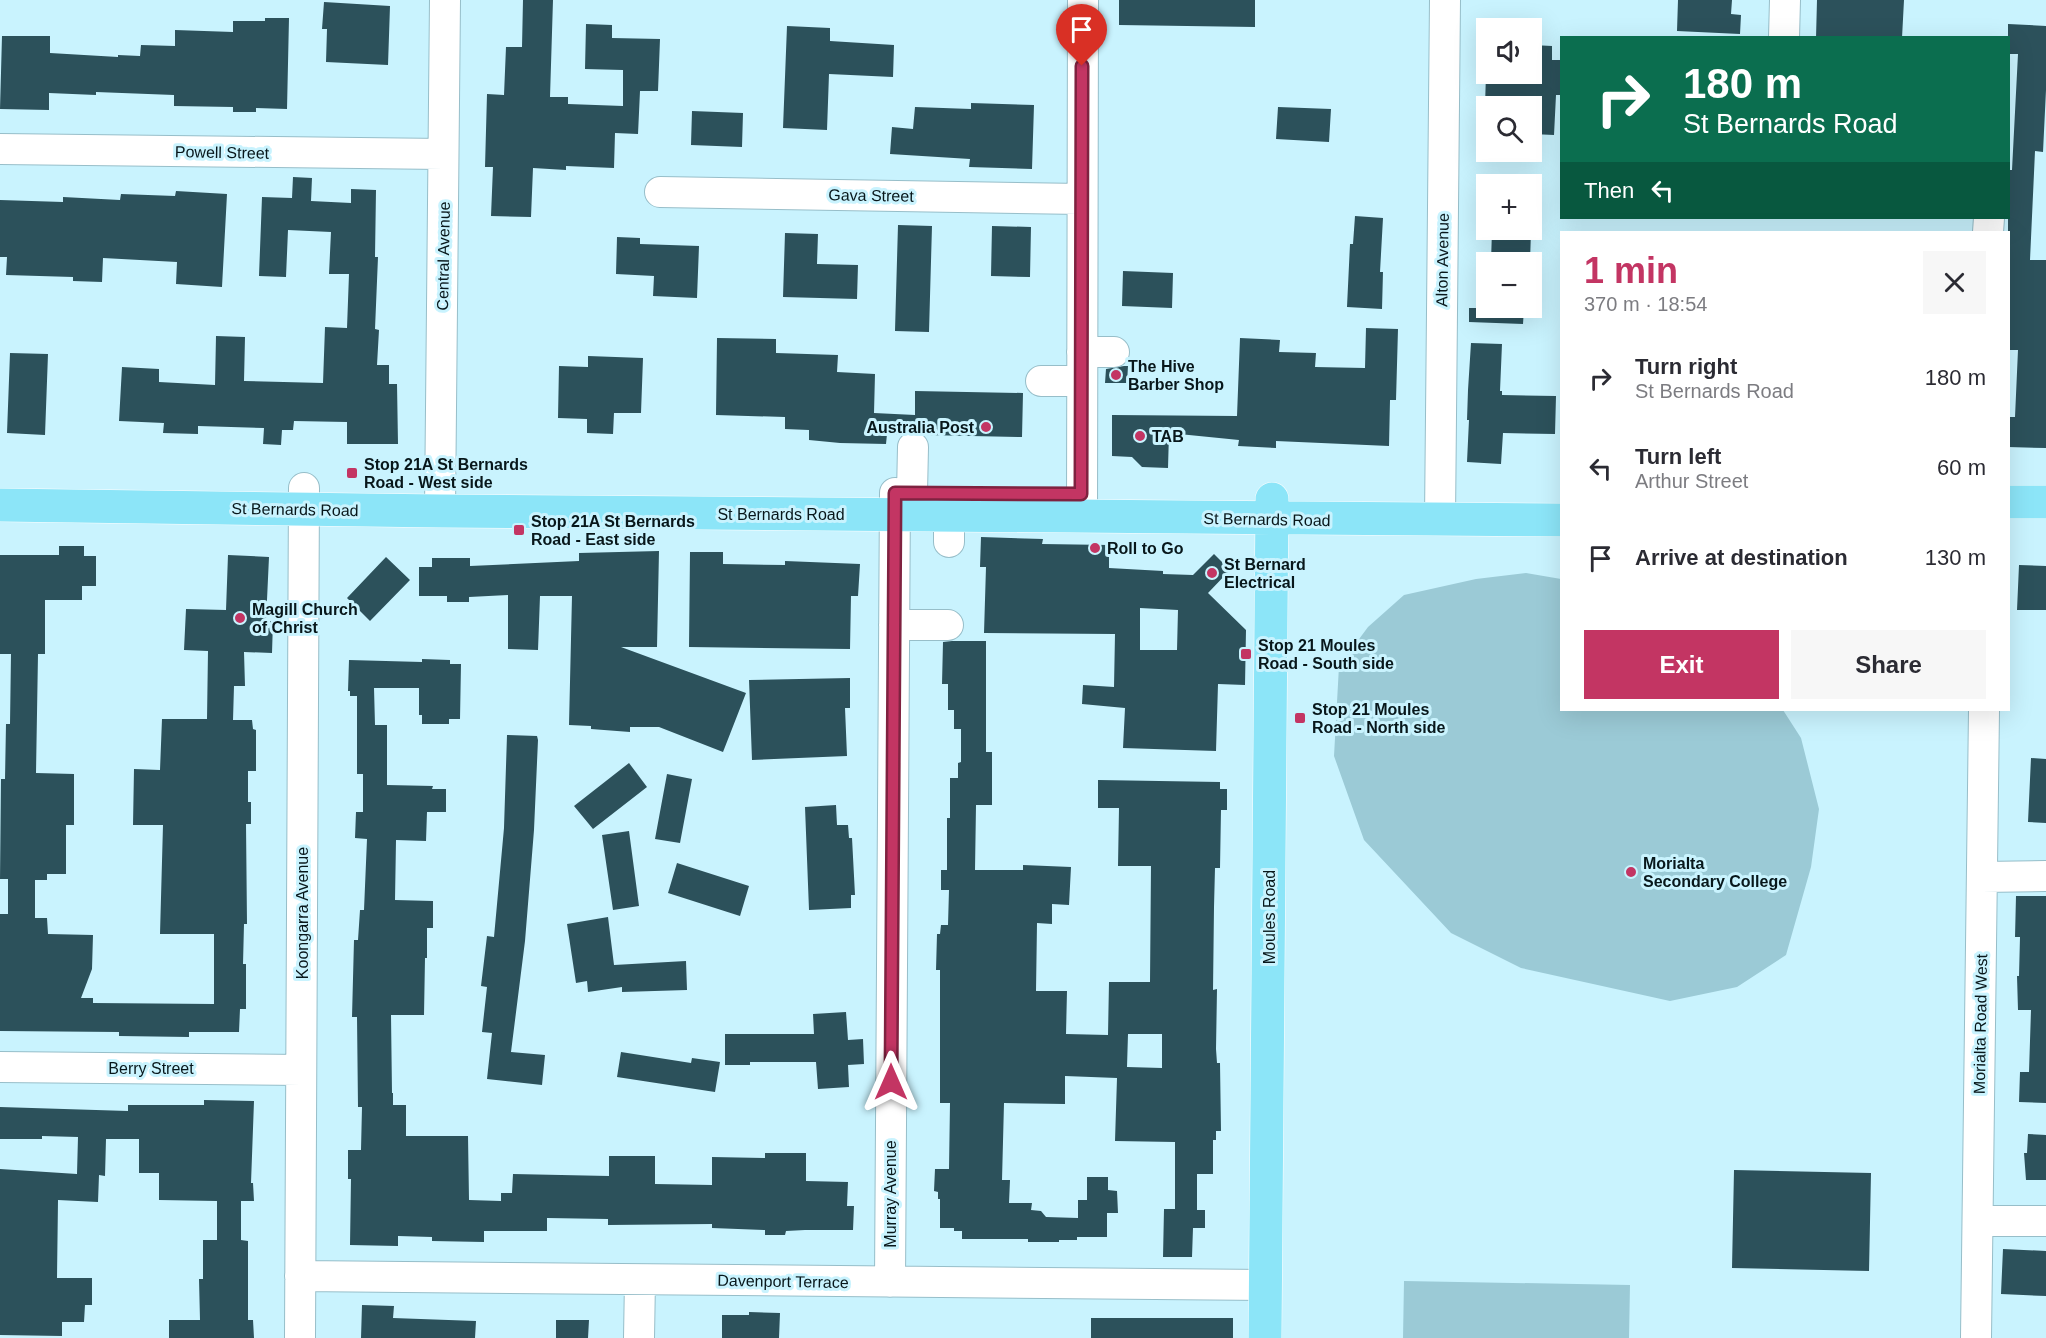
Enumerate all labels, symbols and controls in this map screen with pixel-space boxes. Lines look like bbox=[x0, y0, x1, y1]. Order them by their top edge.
pin bbox=[1056, 4, 1107, 66]
icon: arrive bbox=[1065, 13, 1098, 46]
map controls bbox=[1476, 18, 1542, 318]
button: sound bbox=[1476, 18, 1542, 84]
icon: right bbox=[1584, 60, 1662, 138]
text: 180 m bbox=[1683, 60, 1802, 107]
button: search bbox=[1476, 96, 1542, 162]
text: St Bernards Road bbox=[1683, 109, 1898, 139]
street label: Powell Street bbox=[175, 143, 270, 162]
button: + bbox=[1476, 174, 1542, 240]
icon: left bbox=[1646, 174, 1679, 207]
text: Then bbox=[1584, 178, 1634, 203]
street label: Gava Street bbox=[828, 186, 914, 205]
street label: Central Avenue bbox=[434, 201, 453, 311]
street label: Alton Avenue bbox=[1433, 213, 1452, 307]
text: 1 min bbox=[1584, 250, 1678, 291]
button: close bbox=[1923, 251, 1986, 314]
button: − bbox=[1476, 252, 1542, 318]
text: 370 m · 18:54 bbox=[1584, 293, 1707, 315]
text: Turn right bbox=[1635, 354, 1737, 379]
place label: The Hive Barber Shop bbox=[1128, 358, 1224, 393]
icon: right bbox=[1584, 362, 1617, 395]
text: 180 m bbox=[1925, 365, 1986, 390]
marker: The Hive Barber Shop bbox=[1109, 368, 1123, 382]
text: St Bernards Road bbox=[1635, 380, 1794, 402]
place label: Australia Post bbox=[866, 419, 975, 436]
marker: Australia Post bbox=[979, 420, 993, 434]
place label: TAB bbox=[1152, 428, 1184, 445]
marker: TAB bbox=[1133, 429, 1147, 443]
text: Turn left bbox=[1635, 444, 1721, 469]
icon: left bbox=[1584, 452, 1617, 485]
text: 60 m bbox=[1937, 455, 1986, 480]
place label: Stop 21A St Bernards Road - West side bbox=[364, 456, 528, 491]
marker: Stop 21A St Bernards Road - West side bbox=[345, 466, 359, 480]
text: Arthur Street bbox=[1635, 470, 1748, 492]
street label: St Bernards Road bbox=[231, 500, 359, 519]
street label: St Bernards Road bbox=[717, 506, 845, 523]
street label: St Bernards Road bbox=[1203, 510, 1331, 529]
place label: Stop 21A St Bernards Road - East side bbox=[531, 513, 695, 548]
marker: Stop 21A St Bernards Road - East side bbox=[512, 523, 526, 537]
place label: Roll to Go bbox=[1107, 540, 1184, 557]
marker: Roll to Go bbox=[1088, 541, 1102, 555]
icon: arrive bbox=[1584, 542, 1617, 575]
text: Arrive at destination bbox=[1635, 545, 1848, 570]
text: 130 m bbox=[1925, 545, 1986, 570]
place label: St Bernard Electrical bbox=[1224, 556, 1306, 591]
marker: St Bernard Electrical bbox=[1205, 566, 1219, 580]
place label: Magill Church of Christ bbox=[252, 601, 358, 636]
marker: Magill Church of Christ bbox=[233, 611, 247, 625]
button: Exit bbox=[1584, 630, 1779, 699]
button: Share bbox=[1791, 630, 1986, 699]
place label: Stop 21 Moules Road - South side bbox=[1258, 637, 1394, 672]
marker: Stop 21 Moules Road - South side bbox=[1239, 647, 1253, 661]
place label: Stop 21 Moules Road - North side bbox=[1312, 701, 1445, 736]
marker: Stop 21 Moules Road - North side bbox=[1293, 711, 1307, 725]
street label: Koongarra Avenue bbox=[294, 847, 311, 979]
place label: Morialta Secondary College bbox=[1643, 855, 1787, 890]
marker: Morialta Secondary College bbox=[1624, 865, 1638, 879]
street label: Moules Road bbox=[1261, 870, 1278, 964]
street label: Morialta Road West bbox=[1971, 953, 1990, 1094]
position arrow bbox=[859, 1050, 923, 1114]
street label: Berry Street bbox=[108, 1060, 194, 1077]
street label: Murray Avenue bbox=[882, 1140, 899, 1248]
street label: Davenport Terrace bbox=[717, 1272, 849, 1291]

